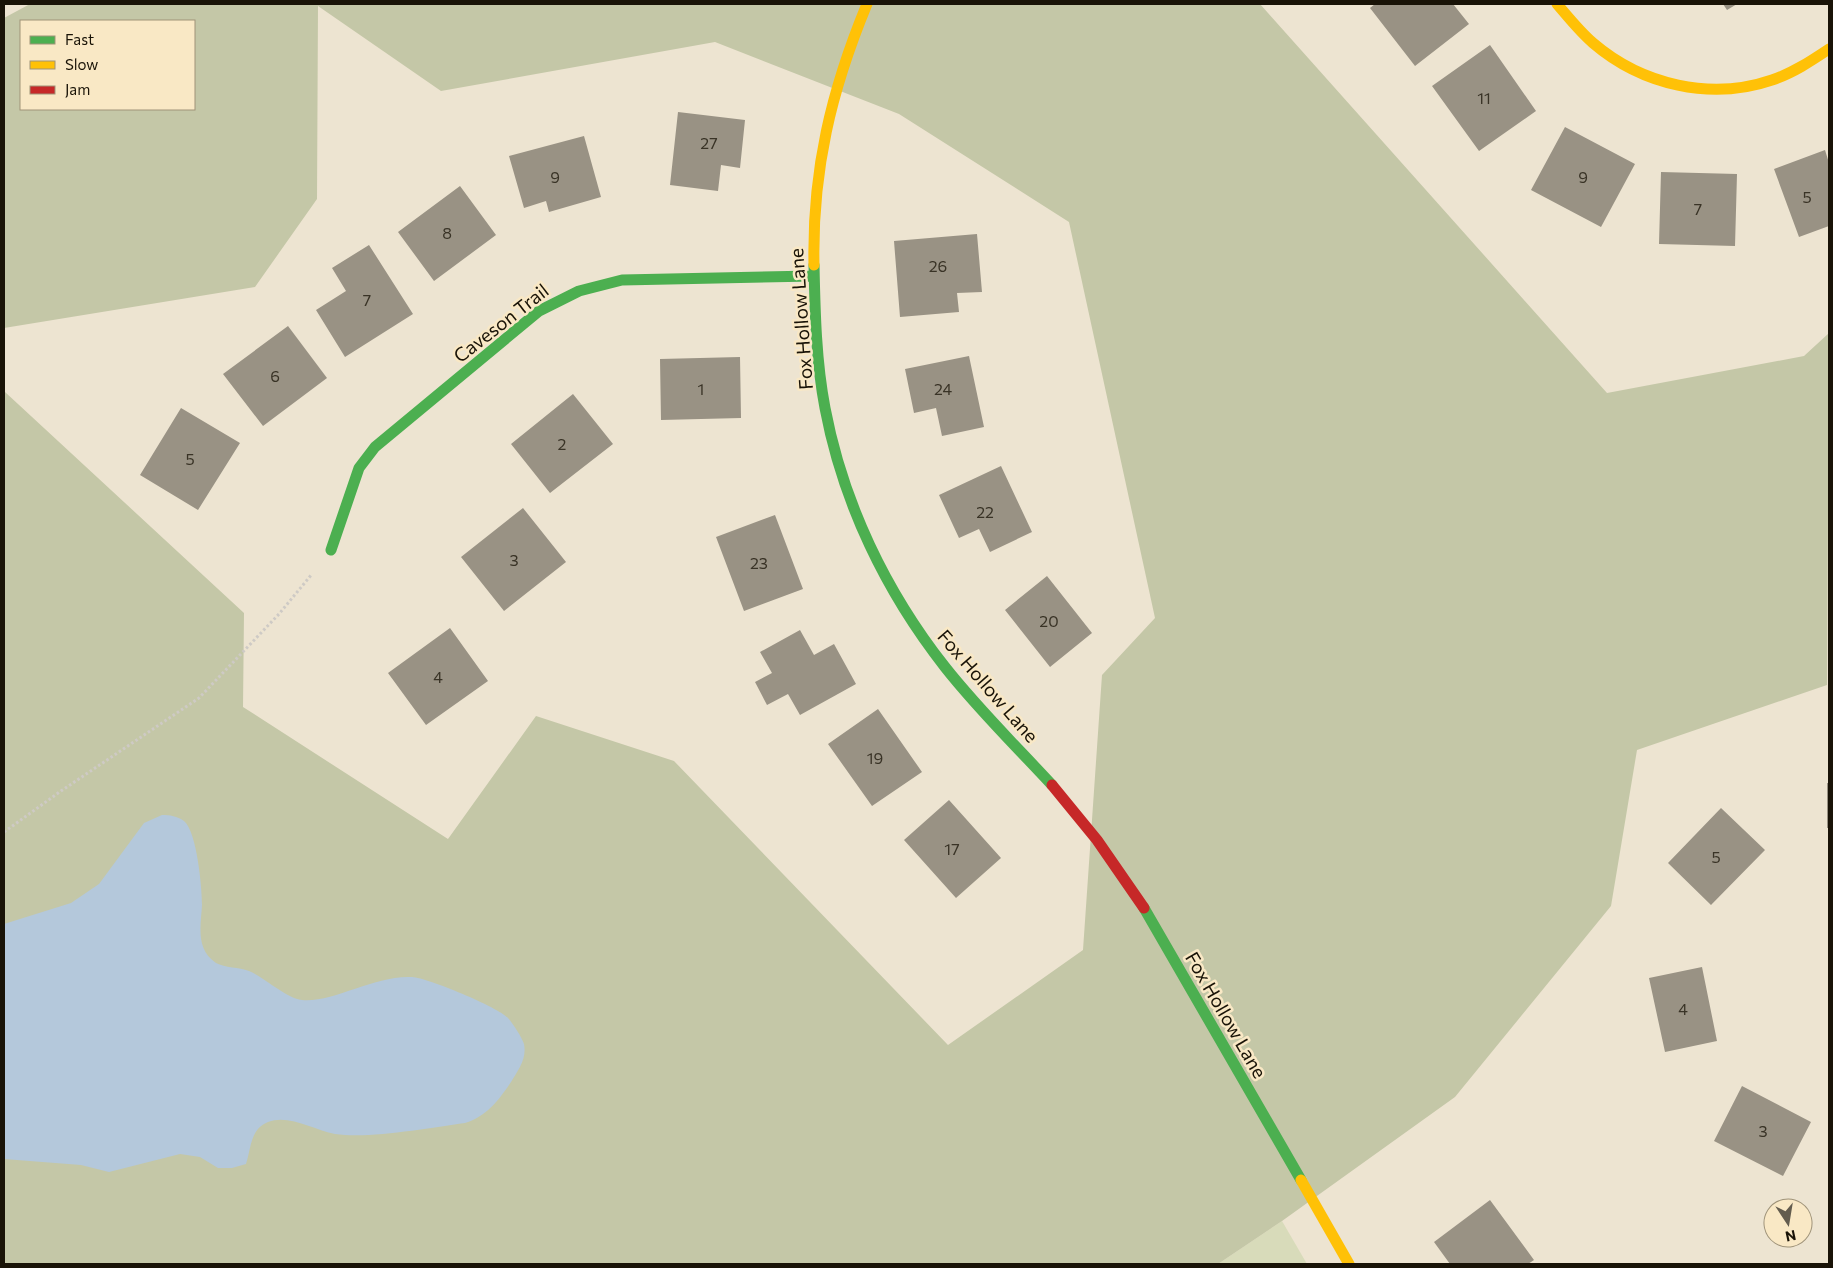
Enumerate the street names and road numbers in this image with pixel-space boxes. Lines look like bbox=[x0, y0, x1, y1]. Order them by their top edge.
street label: Fox Hollow Lane bbox=[784, 247, 817, 391]
street label: Caveson Trail bbox=[449, 278, 553, 367]
street label: Fox Hollow Lane bbox=[933, 625, 1044, 747]
street label: Fox Hollow Lane bbox=[1181, 948, 1272, 1082]

